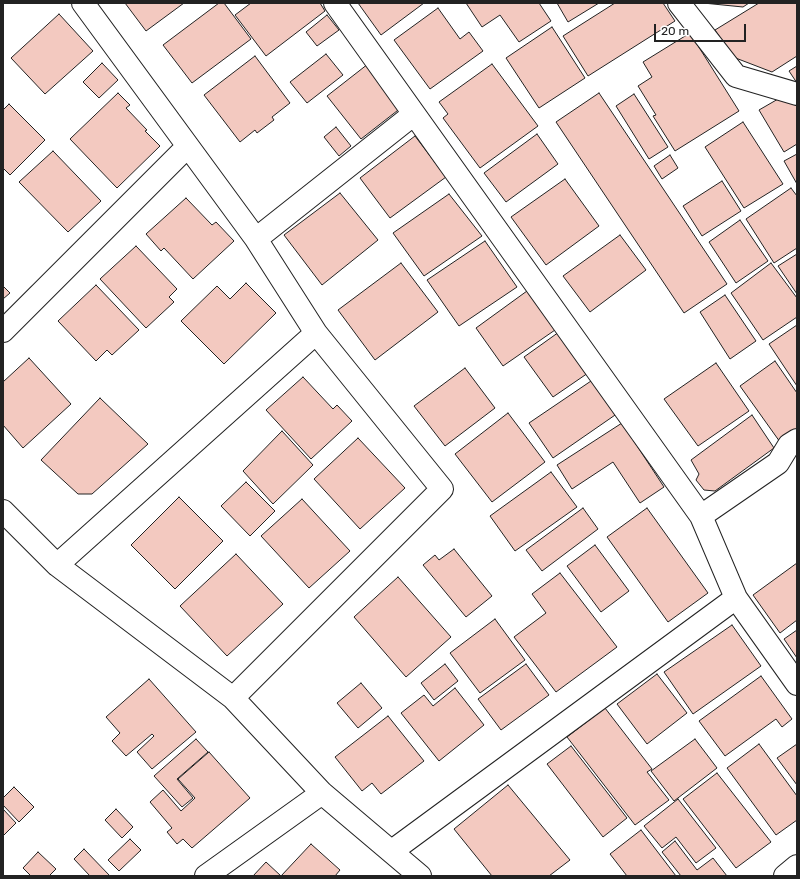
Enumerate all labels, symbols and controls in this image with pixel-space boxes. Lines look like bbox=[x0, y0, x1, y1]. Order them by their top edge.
scale bar bbox=[656, 16, 748, 42]
text: 20 m bbox=[661, 24, 689, 38]

